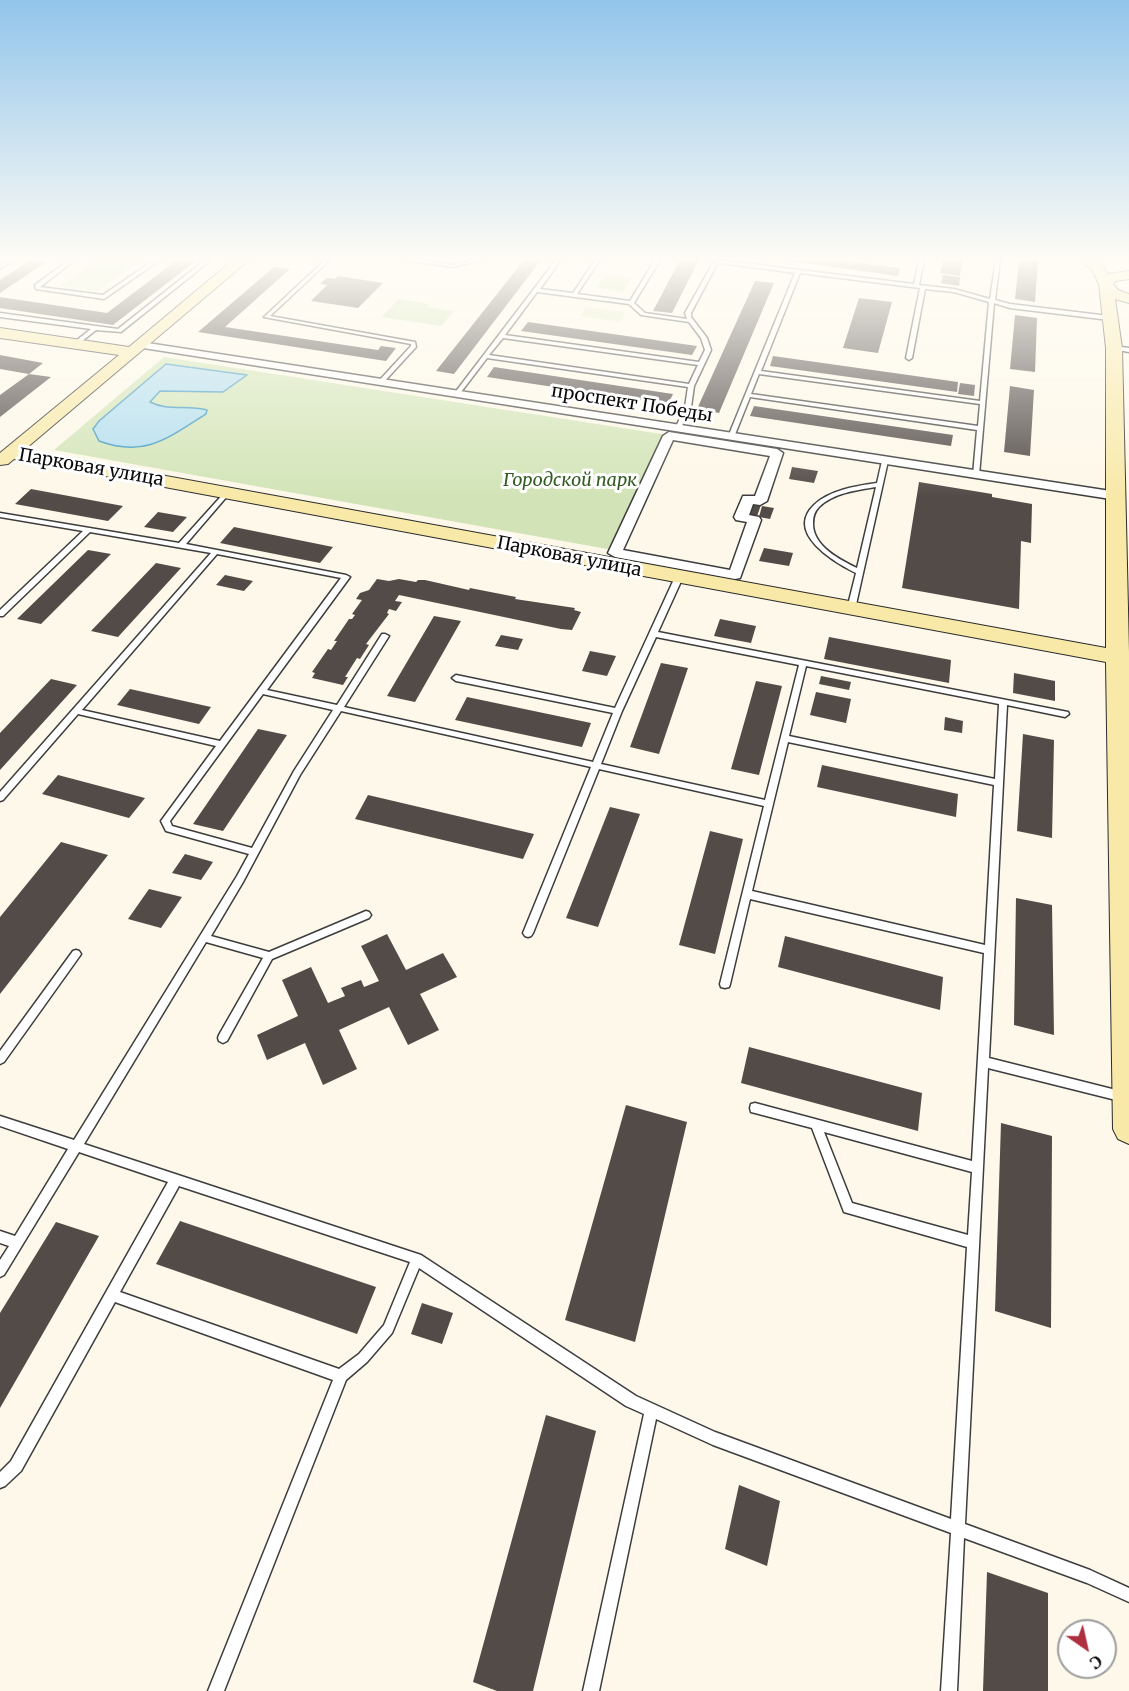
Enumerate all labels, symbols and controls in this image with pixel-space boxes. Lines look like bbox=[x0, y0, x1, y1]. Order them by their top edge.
street label: проспект Победы bbox=[550, 381, 714, 427]
street label: Парковая улица bbox=[17, 445, 165, 491]
park label: Городской парк bbox=[503, 470, 637, 492]
street label: Парковая улица bbox=[495, 532, 643, 582]
north arrow bbox=[1057, 1619, 1117, 1679]
text: С bbox=[1086, 1651, 1106, 1674]

